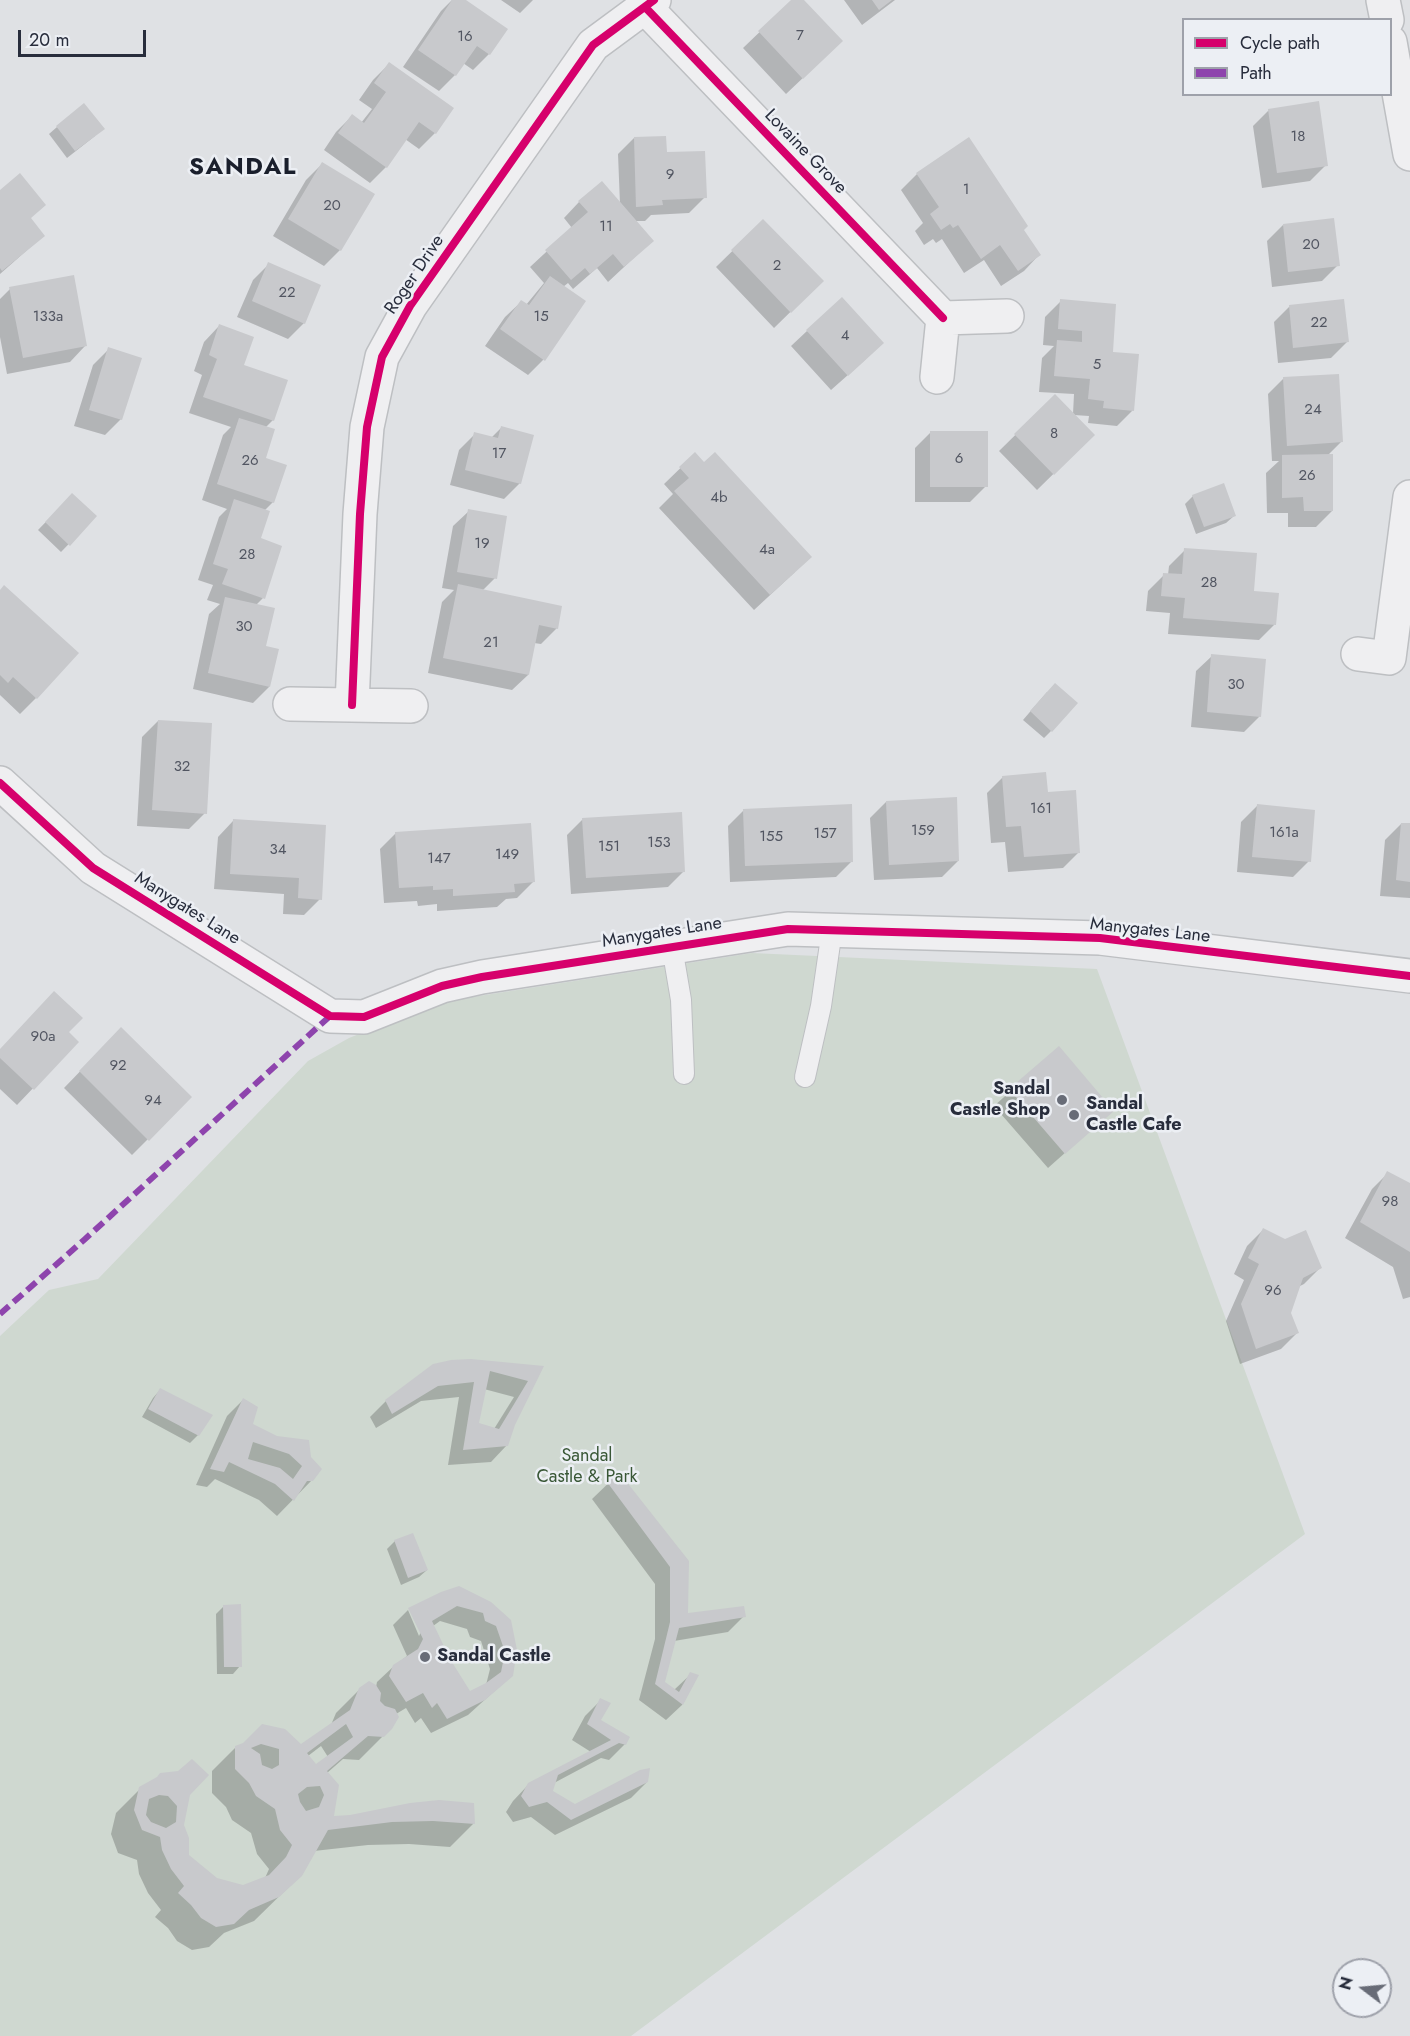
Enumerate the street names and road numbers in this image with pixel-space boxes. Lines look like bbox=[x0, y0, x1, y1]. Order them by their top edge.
street label: Lovaine Grove bbox=[759, 105, 851, 199]
street label: Roger Drive bbox=[381, 231, 449, 319]
street label: Manygates Lane bbox=[130, 868, 244, 950]
street label: Manygates Lane bbox=[601, 913, 723, 953]
street label: Manygates Lane bbox=[1089, 914, 1211, 948]

